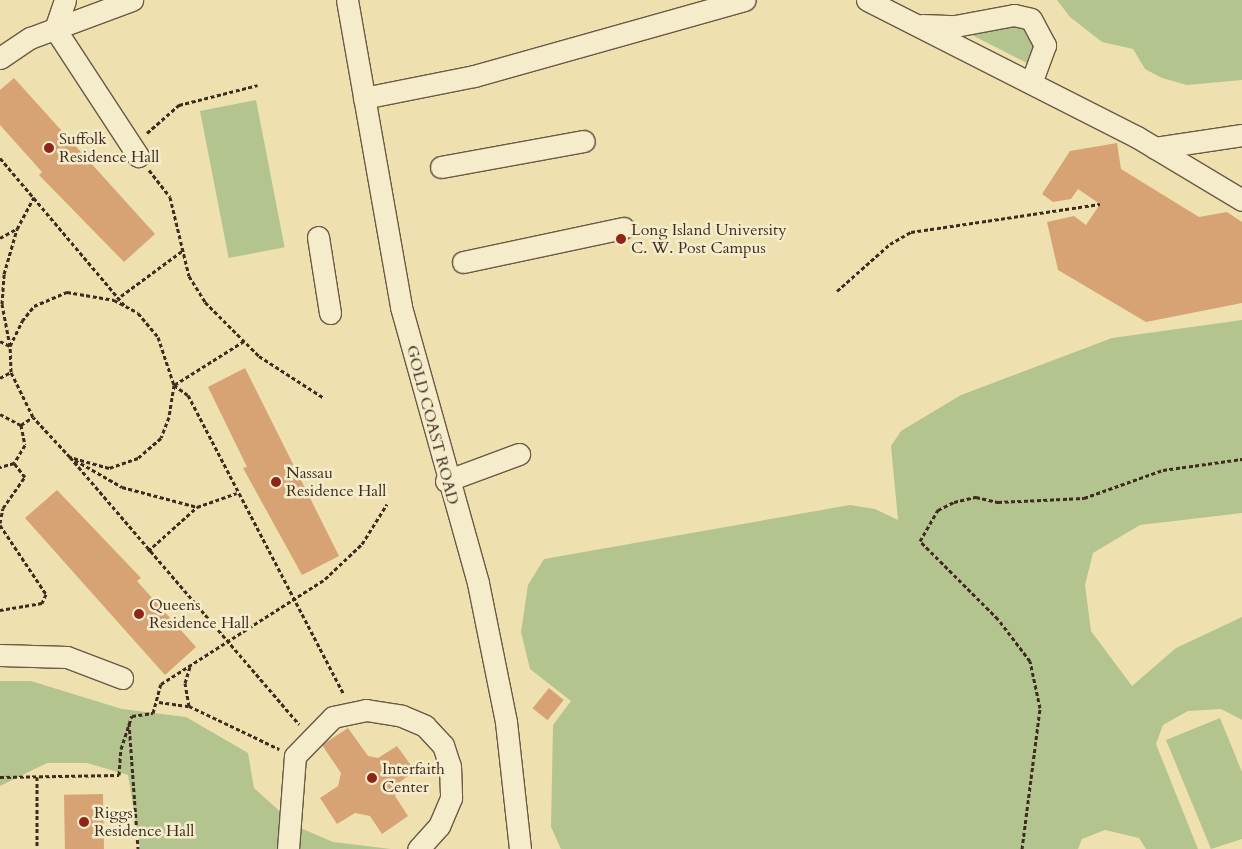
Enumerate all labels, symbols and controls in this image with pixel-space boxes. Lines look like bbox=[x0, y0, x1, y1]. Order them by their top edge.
place label: Suffolk Residence Hall bbox=[59, 129, 159, 167]
marker: Suffolk Residence Hall bbox=[43, 142, 55, 154]
place label: Long Island University C. W. Post Campus bbox=[631, 220, 787, 258]
marker: Long Island University C. W. Post Campus bbox=[615, 233, 627, 245]
street label: GOLD COAST ROAD bbox=[401, 343, 463, 507]
place label: Nassau Residence Hall bbox=[286, 463, 386, 501]
marker: Nassau Residence Hall bbox=[270, 476, 282, 488]
place label: Queens Residence Hall bbox=[149, 595, 249, 633]
marker: Queens Residence Hall bbox=[133, 608, 145, 620]
place label: Interfaith Center bbox=[382, 759, 445, 797]
marker: Interfaith Center bbox=[366, 772, 378, 784]
place label: Riggs Residence Hall bbox=[94, 803, 194, 841]
marker: Riggs Residence Hall bbox=[78, 816, 90, 828]

